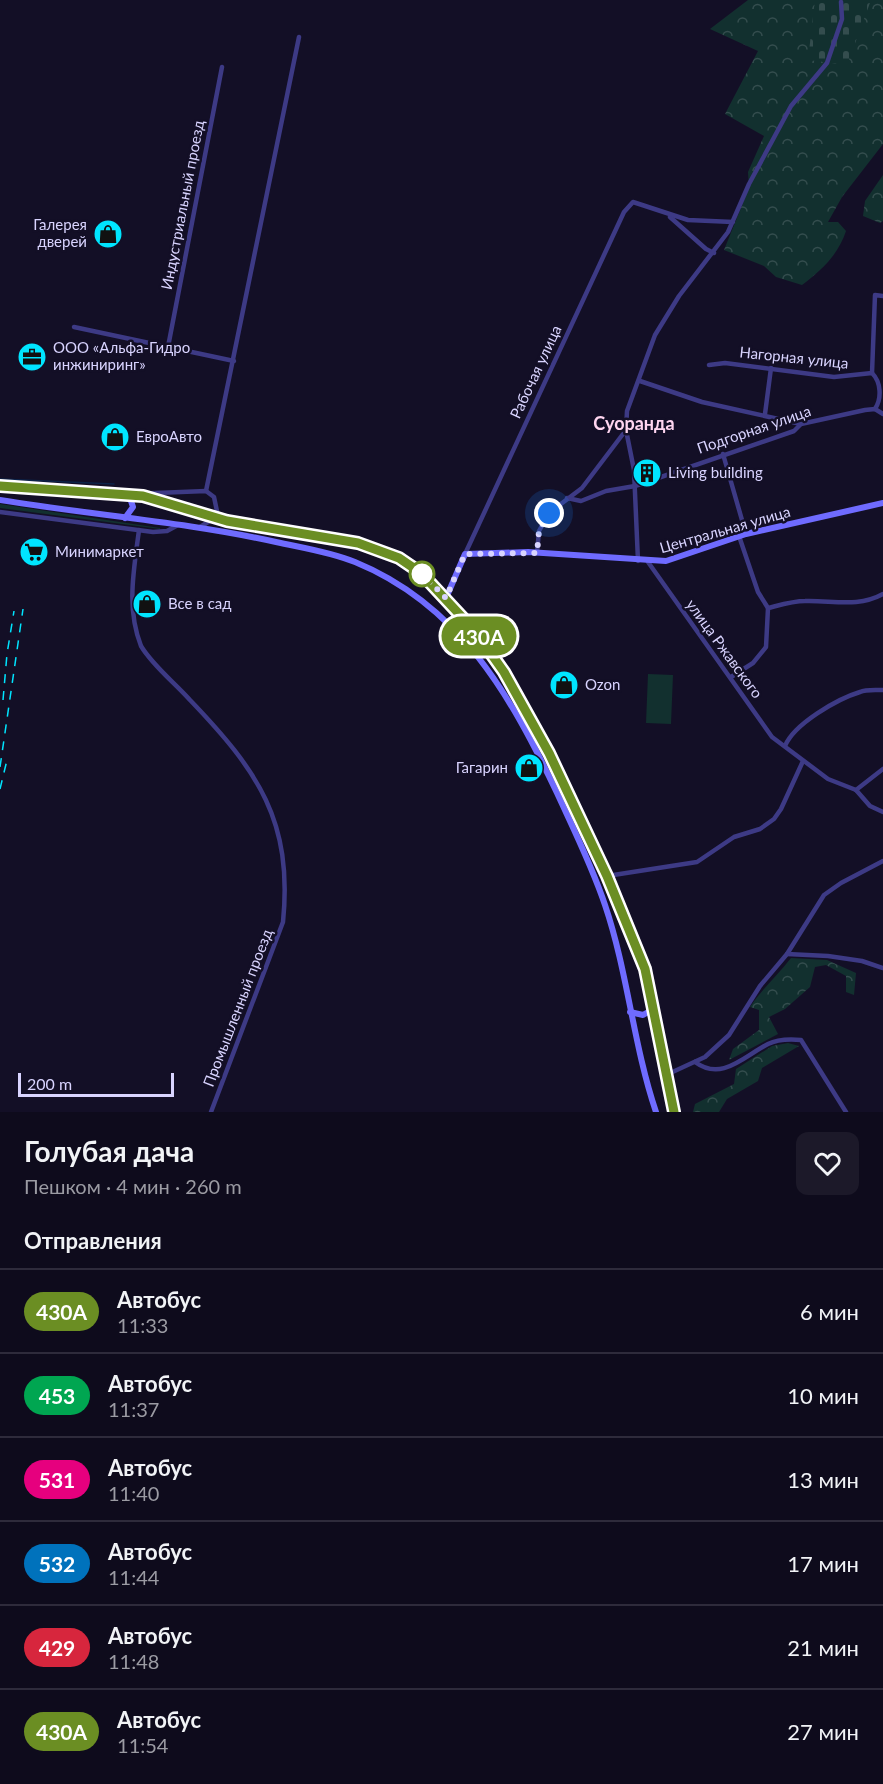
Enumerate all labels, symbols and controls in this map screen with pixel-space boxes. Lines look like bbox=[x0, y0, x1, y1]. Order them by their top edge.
street label: Индустриальный проезд bbox=[157, 118, 207, 291]
place label: Галерея дверей bbox=[33, 215, 87, 250]
shop icon: Галерея дверей bbox=[92, 218, 124, 250]
street label: Рабочая улица bbox=[506, 322, 565, 421]
place label: ООО «Альфа-Гидро инжиниринг» bbox=[53, 338, 190, 373]
office icon: ООО «Альфа-Гидро инжиниринг» bbox=[16, 341, 48, 373]
street label: Нагорная улица bbox=[739, 342, 850, 372]
street label: Подгорная улица bbox=[694, 401, 813, 457]
district label: Суоранда bbox=[593, 412, 675, 434]
shop icon: ЕвроАвто bbox=[99, 421, 131, 453]
place label: ЕвроАвто bbox=[136, 427, 202, 445]
building icon: Living building bbox=[631, 457, 663, 489]
place label: Living building bbox=[668, 463, 763, 481]
your location bbox=[534, 498, 564, 528]
street label: Центральная улица bbox=[657, 502, 792, 556]
supermarket icon: Минимаркет bbox=[18, 536, 50, 568]
place label: Минимаркет bbox=[55, 542, 144, 560]
unlabelled marker bbox=[409, 561, 435, 587]
shop icon: Все в сад bbox=[131, 588, 163, 620]
place label: Все в сад bbox=[168, 594, 232, 612]
street label: улица Ржавского bbox=[683, 595, 767, 701]
line badge: 430А bbox=[437, 616, 521, 656]
text: 430А bbox=[453, 624, 505, 649]
shop icon: Ozon bbox=[548, 669, 580, 701]
place label: Ozon bbox=[585, 675, 620, 693]
shop icon: Гагарин bbox=[513, 752, 545, 784]
place label: Гагарин bbox=[456, 758, 508, 776]
street label: Промышленный проезд bbox=[199, 926, 276, 1089]
scale bar bbox=[18, 1070, 174, 1098]
text: 200 m bbox=[27, 1074, 72, 1093]
button: heart bbox=[796, 1132, 859, 1195]
text: Голубая дача bbox=[24, 1134, 194, 1168]
text: Пешком · 4 мин · 260 m bbox=[24, 1174, 242, 1198]
text: Отправления bbox=[24, 1227, 162, 1254]
text: Автобус bbox=[117, 1286, 201, 1313]
text: 6 мин bbox=[800, 1298, 859, 1325]
text: 430А bbox=[36, 1299, 87, 1324]
text: 11:33 bbox=[117, 1313, 168, 1337]
text: Автобус bbox=[108, 1370, 192, 1397]
text: 10 мин bbox=[787, 1382, 859, 1409]
text: 453 bbox=[39, 1383, 75, 1408]
text: 11:37 bbox=[108, 1397, 159, 1421]
text: Автобус bbox=[108, 1454, 192, 1481]
text: 13 мин bbox=[787, 1466, 859, 1493]
text: 531 bbox=[39, 1467, 75, 1492]
text: 11:40 bbox=[108, 1481, 159, 1505]
text: Автобус bbox=[108, 1538, 192, 1565]
text: 17 мин bbox=[787, 1550, 859, 1577]
text: 532 bbox=[39, 1551, 75, 1576]
text: 11:44 bbox=[108, 1565, 159, 1589]
text: Автобус bbox=[108, 1622, 192, 1649]
text: 21 мин bbox=[787, 1634, 859, 1661]
text: 429 bbox=[39, 1635, 75, 1660]
text: 11:48 bbox=[108, 1649, 159, 1673]
text: Автобус bbox=[117, 1706, 201, 1733]
text: 27 мин bbox=[787, 1718, 859, 1745]
text: 430А bbox=[36, 1719, 87, 1744]
text: 11:54 bbox=[117, 1733, 168, 1757]

